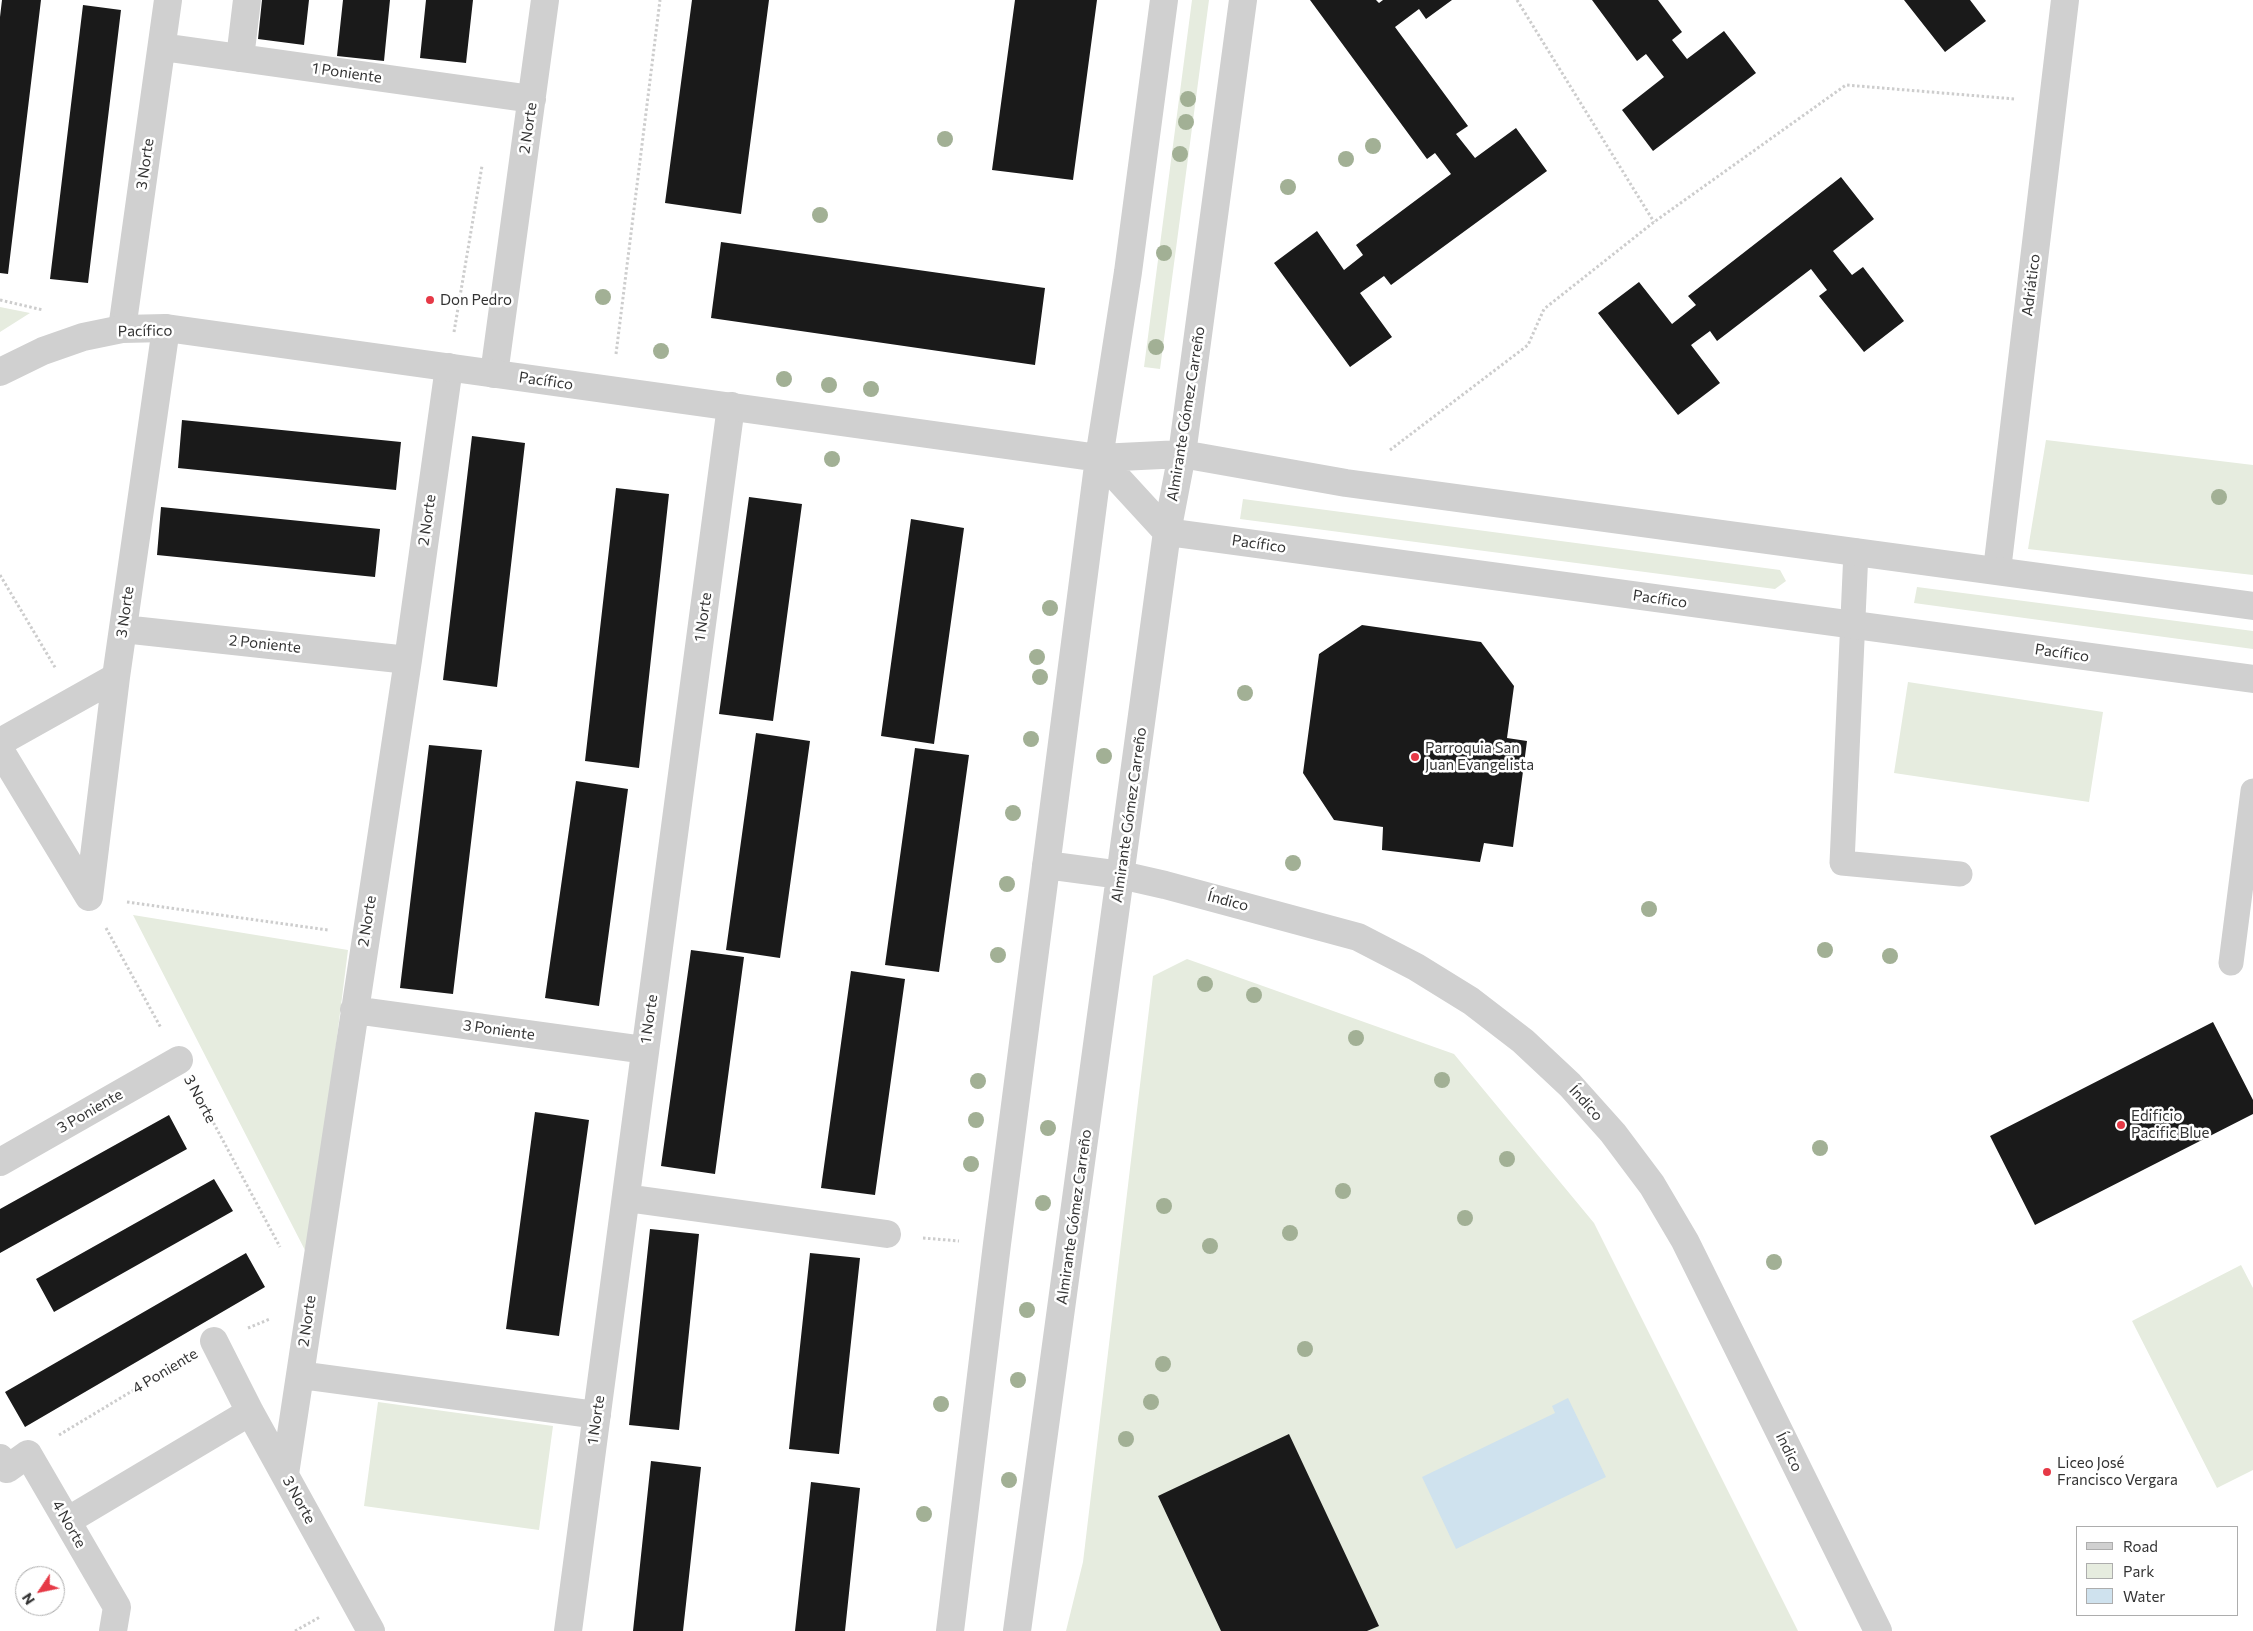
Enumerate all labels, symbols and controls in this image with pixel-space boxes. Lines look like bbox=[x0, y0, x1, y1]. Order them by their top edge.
street label: 1 Poniente bbox=[311, 59, 383, 87]
street label: 2 Norte bbox=[516, 101, 540, 155]
street label: 3 Norte bbox=[132, 137, 158, 191]
street label: Adriático bbox=[2018, 253, 2044, 317]
place label: Don Pedro bbox=[440, 291, 512, 309]
marker: Don Pedro bbox=[424, 294, 436, 306]
street label: Pacífico bbox=[118, 322, 172, 340]
street label: Almirante Gómez Carreño bbox=[1163, 325, 1209, 503]
street label: Pacífico bbox=[518, 368, 574, 394]
street label: 2 Norte bbox=[415, 493, 439, 547]
street label: Pacífico bbox=[1231, 531, 1287, 557]
street label: 3 Norte bbox=[112, 585, 138, 639]
street label: Pacífico bbox=[1632, 586, 1688, 612]
street label: 1 Norte bbox=[691, 591, 715, 643]
street label: 2 Poniente bbox=[228, 631, 302, 657]
street label: Pacífico bbox=[2034, 640, 2090, 666]
street label: Almirante Gómez Carreño bbox=[1108, 726, 1150, 904]
place label: Parroquia San Juan Evangelista bbox=[1425, 739, 1534, 774]
marker: Parroquia San Juan Evangelista bbox=[1409, 751, 1421, 763]
street label: Índico bbox=[1206, 887, 1250, 915]
street label: 2 Norte bbox=[354, 894, 380, 948]
street label: 1 Norte bbox=[637, 993, 661, 1045]
street label: 3 Poniente bbox=[462, 1016, 536, 1044]
street label: 3 Norte bbox=[180, 1072, 220, 1126]
street label: Índico bbox=[1565, 1081, 1607, 1125]
street label: 3 Poniente bbox=[54, 1085, 126, 1137]
place label: Edificio Pacific Blue bbox=[2131, 1107, 2209, 1142]
marker: Edificio Pacific Blue bbox=[2115, 1119, 2127, 1131]
street label: Almirante Gómez Carreño bbox=[1053, 1128, 1095, 1306]
street label: 2 Norte bbox=[295, 1294, 319, 1348]
street label: 4 Poniente bbox=[129, 1345, 201, 1397]
street label: 1 Norte bbox=[584, 1394, 608, 1446]
street label: Índico bbox=[1772, 1429, 1806, 1475]
place label: Liceo José Francisco Vergara bbox=[2057, 1454, 2178, 1489]
marker: Liceo José Francisco Vergara bbox=[2041, 1466, 2053, 1478]
street label: 3 Norte bbox=[279, 1473, 319, 1527]
street label: 4 Norte bbox=[48, 1497, 90, 1551]
legend bbox=[2076, 1526, 2238, 1616]
text: Road bbox=[2123, 1537, 2158, 1555]
text: Park bbox=[2123, 1562, 2154, 1580]
north arrow bbox=[15, 1566, 65, 1616]
text: Water bbox=[2123, 1587, 2165, 1605]
text: N bbox=[18, 1590, 38, 1608]

